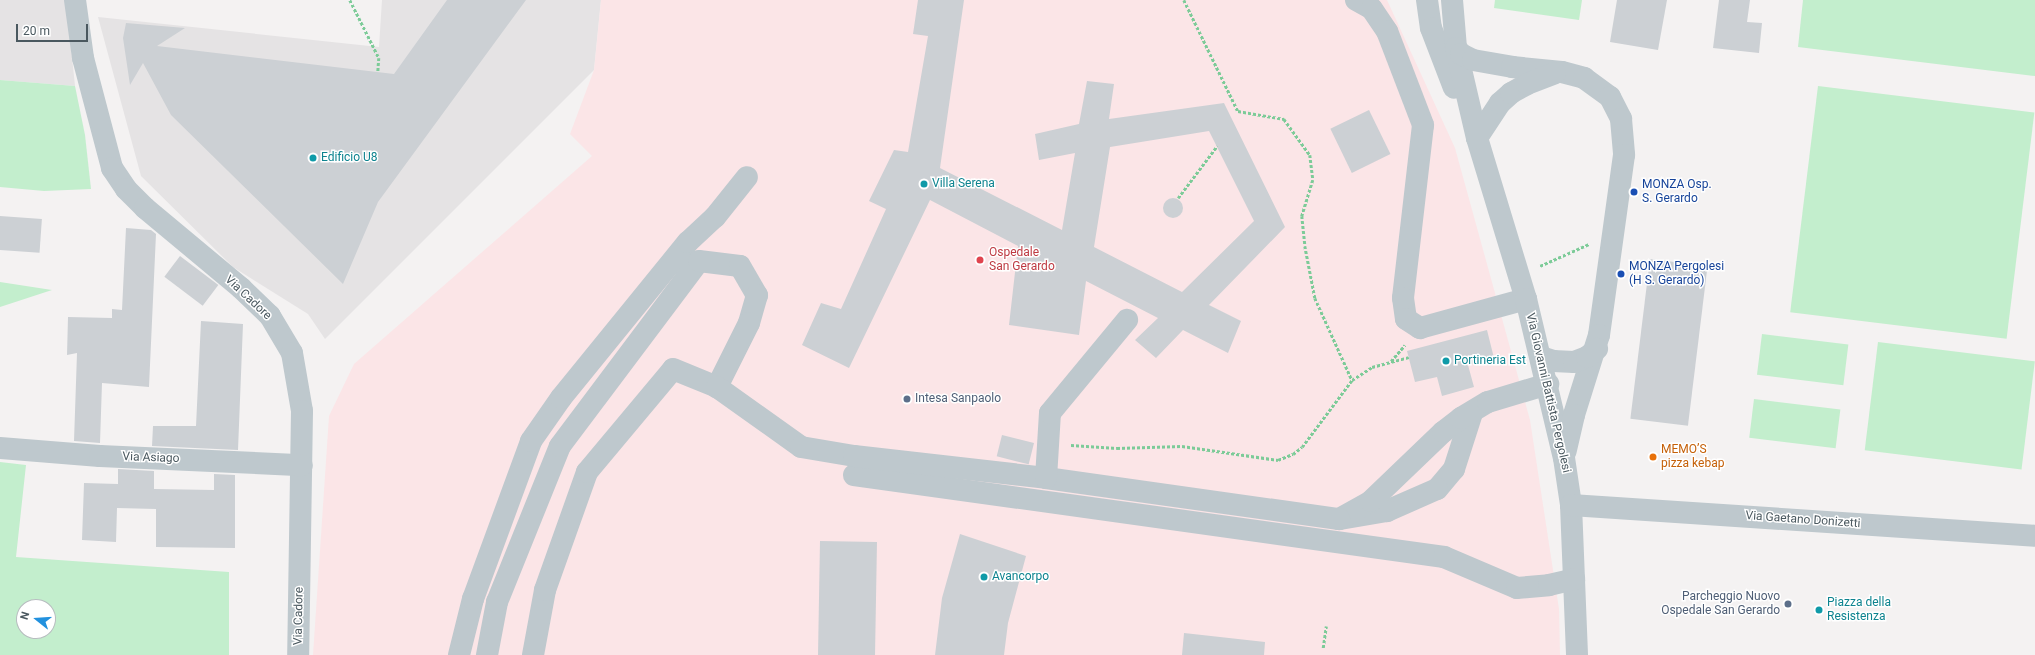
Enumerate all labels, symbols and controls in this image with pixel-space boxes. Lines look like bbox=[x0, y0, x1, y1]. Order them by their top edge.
scale bar bbox=[18, 16, 90, 42]
text: 20 m bbox=[23, 24, 50, 38]
place label: Edificio U8 bbox=[321, 151, 378, 165]
marker: Edificio U8 bbox=[308, 153, 318, 163]
place label: Villa Serena bbox=[932, 177, 995, 191]
place label: MONZA Osp. S. Gerardo bbox=[1642, 178, 1712, 206]
marker: Villa Serena bbox=[919, 179, 929, 189]
marker: MONZA Osp. S. Gerardo bbox=[1629, 187, 1639, 197]
place label: Ospedale San Gerardo bbox=[989, 246, 1055, 274]
marker: Ospedale San Gerardo bbox=[974, 254, 986, 266]
place label: MONZA Pergolesi (H S. Gerardo) bbox=[1629, 260, 1724, 288]
marker: MONZA Pergolesi (H S. Gerardo) bbox=[1616, 269, 1626, 279]
street label: Via Cadore bbox=[222, 273, 274, 323]
street label: Via Giovanni Battista Pergolesi bbox=[1523, 312, 1573, 474]
place label: Portineria Est bbox=[1454, 354, 1526, 368]
marker: Portineria Est bbox=[1441, 356, 1451, 366]
place label: Intesa Sanpaolo bbox=[915, 392, 1001, 406]
marker: Intesa Sanpaolo bbox=[902, 394, 912, 404]
place label: MEMO’S pizza kebap bbox=[1661, 443, 1724, 471]
street label: Via Asiago bbox=[122, 450, 180, 466]
marker: MEMO’S pizza kebap bbox=[1648, 452, 1658, 462]
street label: Via Gaetano Donizetti bbox=[1745, 509, 1861, 531]
place label: Avancorpo bbox=[992, 570, 1049, 584]
marker: Avancorpo bbox=[979, 572, 989, 582]
street label: Via Cadore bbox=[291, 587, 307, 645]
place label: Parcheggio Nuovo Ospedale San Gerardo bbox=[1661, 590, 1780, 618]
place label: Piazza della Resistenza bbox=[1827, 596, 1891, 624]
north arrow bbox=[16, 599, 56, 639]
marker: Parcheggio Nuovo Ospedale San Gerardo bbox=[1783, 599, 1793, 609]
marker: Piazza della Resistenza bbox=[1814, 605, 1824, 615]
text: N bbox=[18, 610, 32, 621]

